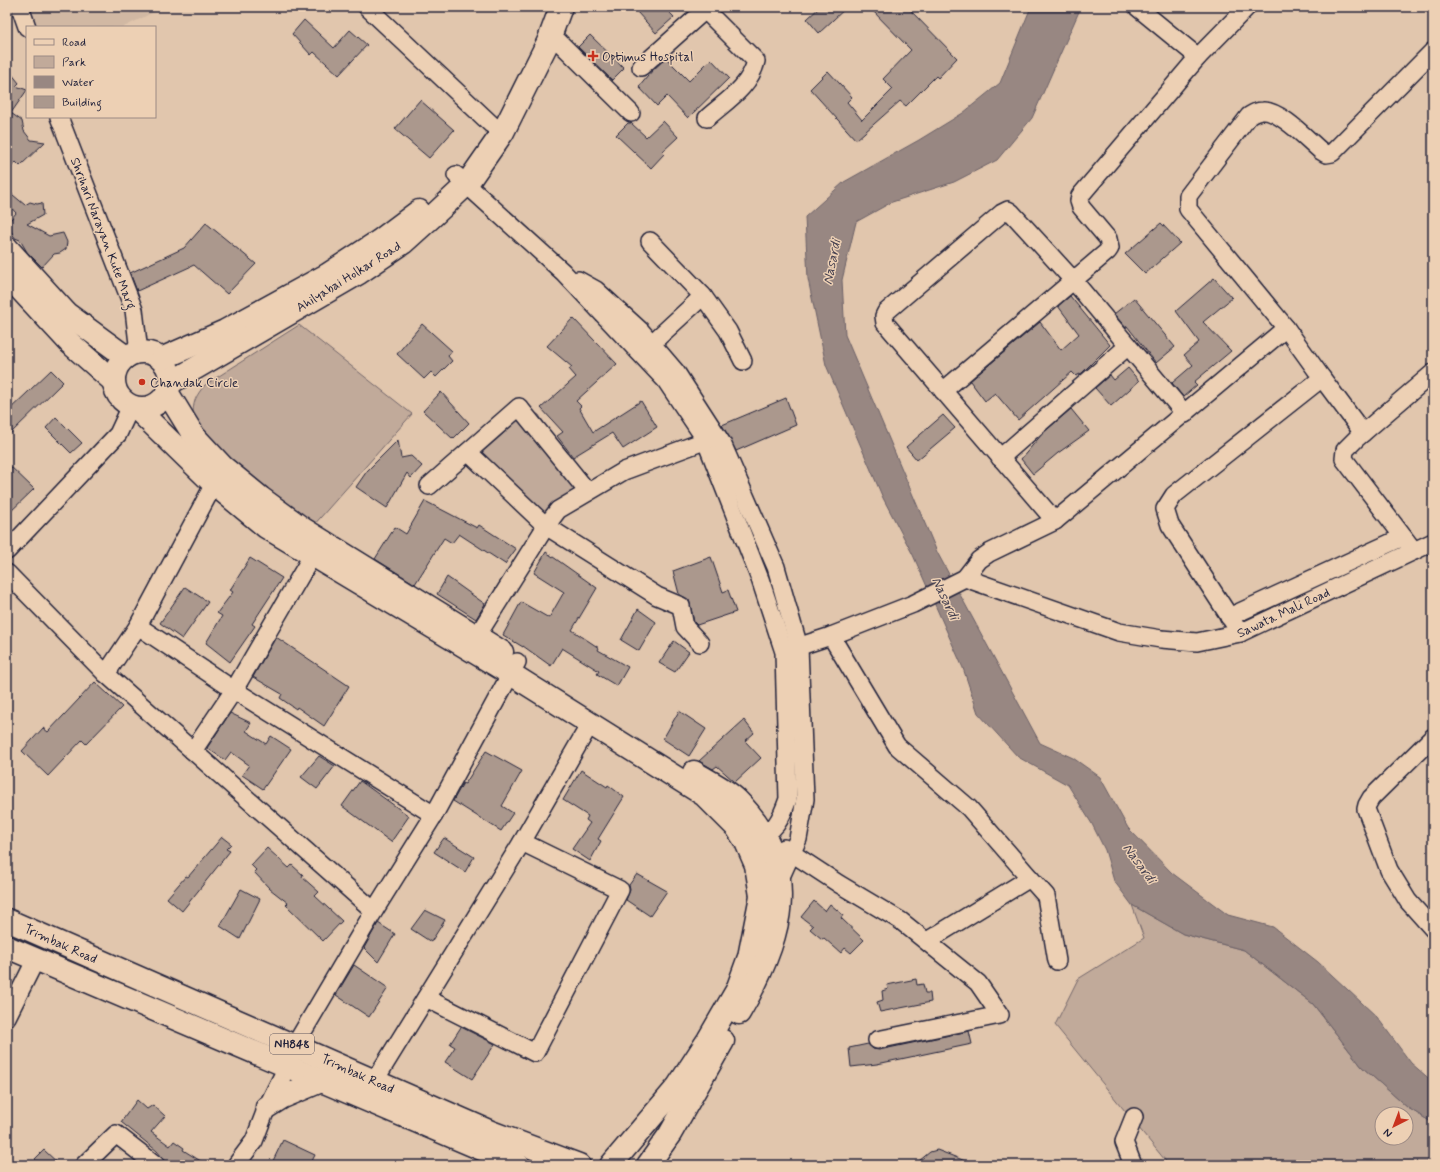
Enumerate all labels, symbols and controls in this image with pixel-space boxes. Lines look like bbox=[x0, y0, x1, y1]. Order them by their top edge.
legend bbox=[26, 26, 156, 118]
text: Road bbox=[62, 35, 86, 51]
place label: Optimus Hospital bbox=[602, 49, 694, 66]
marker: Optimus Hospital bbox=[587, 50, 599, 62]
text: Park bbox=[62, 55, 86, 71]
text: Water bbox=[62, 75, 94, 91]
text: Building bbox=[62, 95, 102, 112]
street label: Shrihari Narayan Kute Marg bbox=[64, 155, 139, 313]
water label: Nasardi bbox=[819, 236, 845, 286]
street label: Ahilyabai Holkar Road bbox=[293, 238, 404, 316]
place label: Chandak Circle bbox=[150, 375, 238, 392]
marker: Chandak Circle bbox=[137, 377, 147, 387]
water label: Nasardi bbox=[927, 574, 964, 624]
street label: Sawata Mali Road bbox=[1234, 584, 1333, 642]
water label: Nasardi bbox=[1119, 840, 1161, 889]
street label: Trimbak Road bbox=[21, 921, 100, 968]
road number: NH848 bbox=[270, 1034, 314, 1054]
street label: Trimbak Road bbox=[318, 1051, 397, 1098]
north arrow bbox=[1374, 1106, 1414, 1146]
text: N bbox=[1381, 1125, 1395, 1140]

